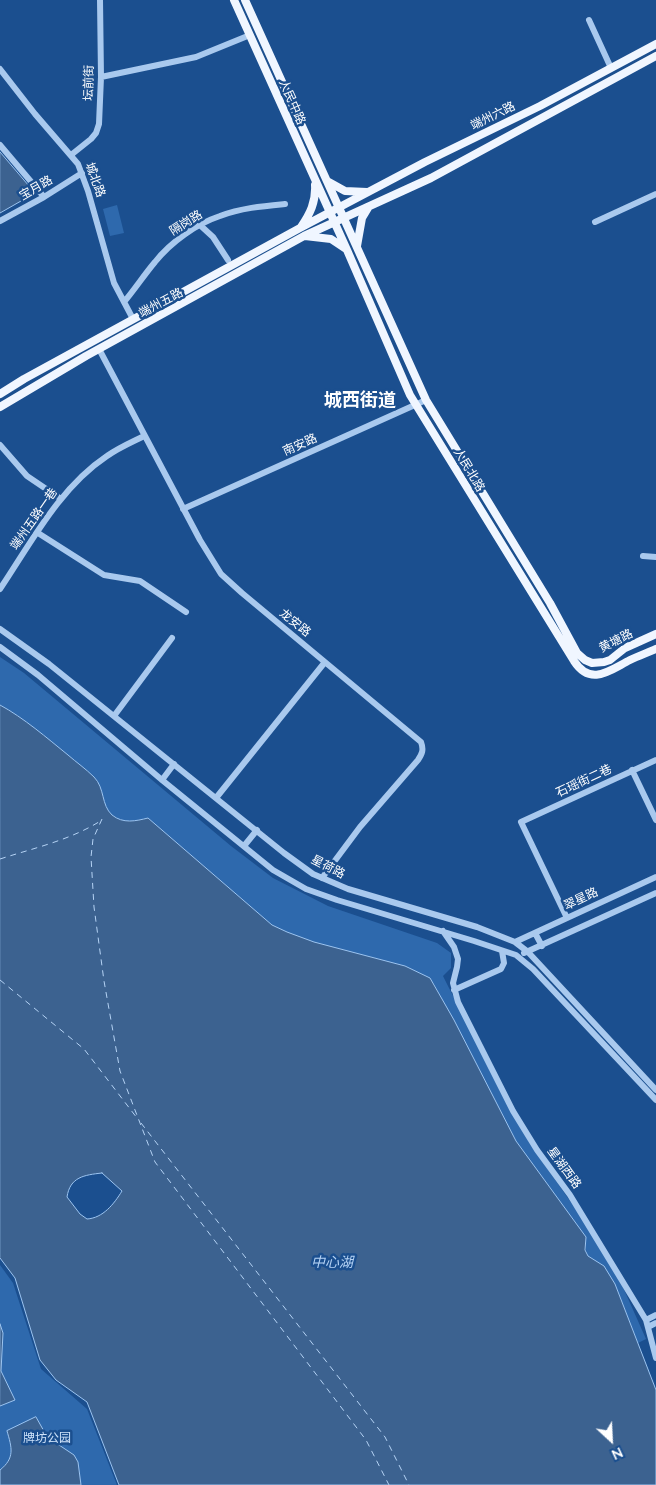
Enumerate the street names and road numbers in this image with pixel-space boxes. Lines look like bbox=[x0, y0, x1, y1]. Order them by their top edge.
street label: 坛前街 bbox=[81, 65, 97, 101]
street label: 人民中路 bbox=[276, 77, 308, 127]
street label: 端州六路 bbox=[468, 99, 518, 133]
street label: 城北路 bbox=[82, 161, 108, 199]
street label: 宝月路 bbox=[17, 173, 55, 203]
street label: 隔岗路 bbox=[167, 207, 205, 239]
street label: 端州五路 bbox=[136, 285, 186, 321]
street label: 南安路 bbox=[281, 431, 319, 459]
street label: 人民北路 bbox=[450, 446, 488, 494]
street label: 端州五路一巷 bbox=[7, 485, 61, 553]
street label: 龙安路 bbox=[276, 606, 314, 640]
street label: 黄塘路 bbox=[597, 626, 635, 656]
street label: 石瑶街二巷 bbox=[554, 762, 614, 800]
street label: 星荷路 bbox=[309, 852, 347, 882]
street label: 翠星路 bbox=[562, 885, 600, 913]
street label: 星湖西路 bbox=[544, 1144, 584, 1192]

